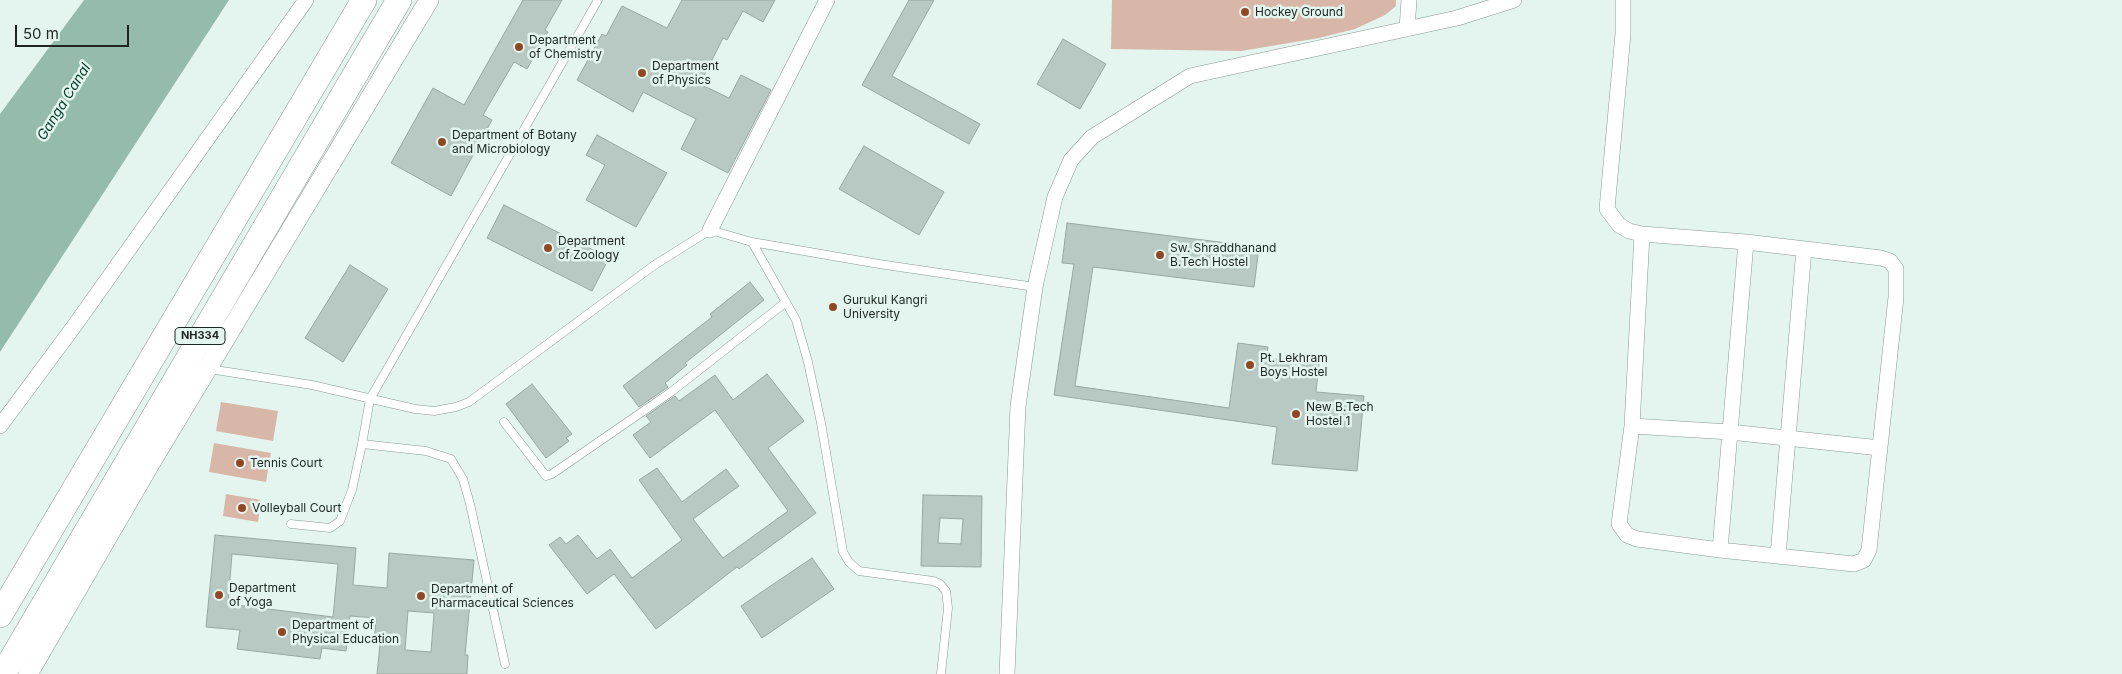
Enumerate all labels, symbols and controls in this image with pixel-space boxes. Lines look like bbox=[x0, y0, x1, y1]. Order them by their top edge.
place label: Hockey Ground bbox=[1255, 5, 1343, 19]
marker: Hockey Ground bbox=[1239, 6, 1251, 18]
scale bar bbox=[18, 15, 131, 47]
text: 50 m bbox=[23, 24, 59, 43]
place label: Department of Chemistry bbox=[529, 33, 602, 61]
marker: Department of Chemistry bbox=[513, 41, 525, 53]
place label: Department of Physics bbox=[652, 59, 719, 87]
water label: Ganga Canal bbox=[34, 60, 94, 144]
marker: Department of Physics bbox=[636, 67, 648, 79]
place label: Department of Botany and Microbiology bbox=[452, 128, 577, 156]
marker: Department of Botany and Microbiology bbox=[436, 136, 448, 148]
place label: Department of Zoology bbox=[558, 234, 625, 262]
place label: Sw. Shraddhanand B.Tech Hostel bbox=[1170, 241, 1276, 269]
marker: Department of Zoology bbox=[542, 242, 554, 254]
marker: Sw. Shraddhanand B.Tech Hostel bbox=[1154, 249, 1166, 261]
place label: Gurukul Kangri University bbox=[843, 293, 927, 321]
marker: Gurukul Kangri University bbox=[827, 301, 839, 313]
road number: NH334 bbox=[175, 328, 225, 344]
place label: Pt. Lekhram Boys Hostel bbox=[1260, 351, 1328, 379]
marker: Pt. Lekhram Boys Hostel bbox=[1244, 359, 1256, 371]
place label: New B.Tech Hostel 1 bbox=[1306, 400, 1374, 428]
marker: New B.Tech Hostel 1 bbox=[1290, 408, 1302, 420]
place label: Tennis Court bbox=[250, 456, 322, 470]
marker: Tennis Court bbox=[234, 457, 246, 469]
place label: Volleyball Court bbox=[252, 501, 341, 515]
marker: Volleyball Court bbox=[236, 502, 248, 514]
place label: Department of Yoga bbox=[229, 581, 296, 609]
place label: Department of Pharmaceutical Sciences bbox=[431, 582, 574, 610]
marker: Department of Yoga bbox=[213, 589, 225, 601]
marker: Department of Pharmaceutical Sciences bbox=[415, 590, 427, 602]
place label: Department of Physical Education bbox=[292, 618, 399, 646]
marker: Department of Physical Education bbox=[276, 626, 288, 638]

